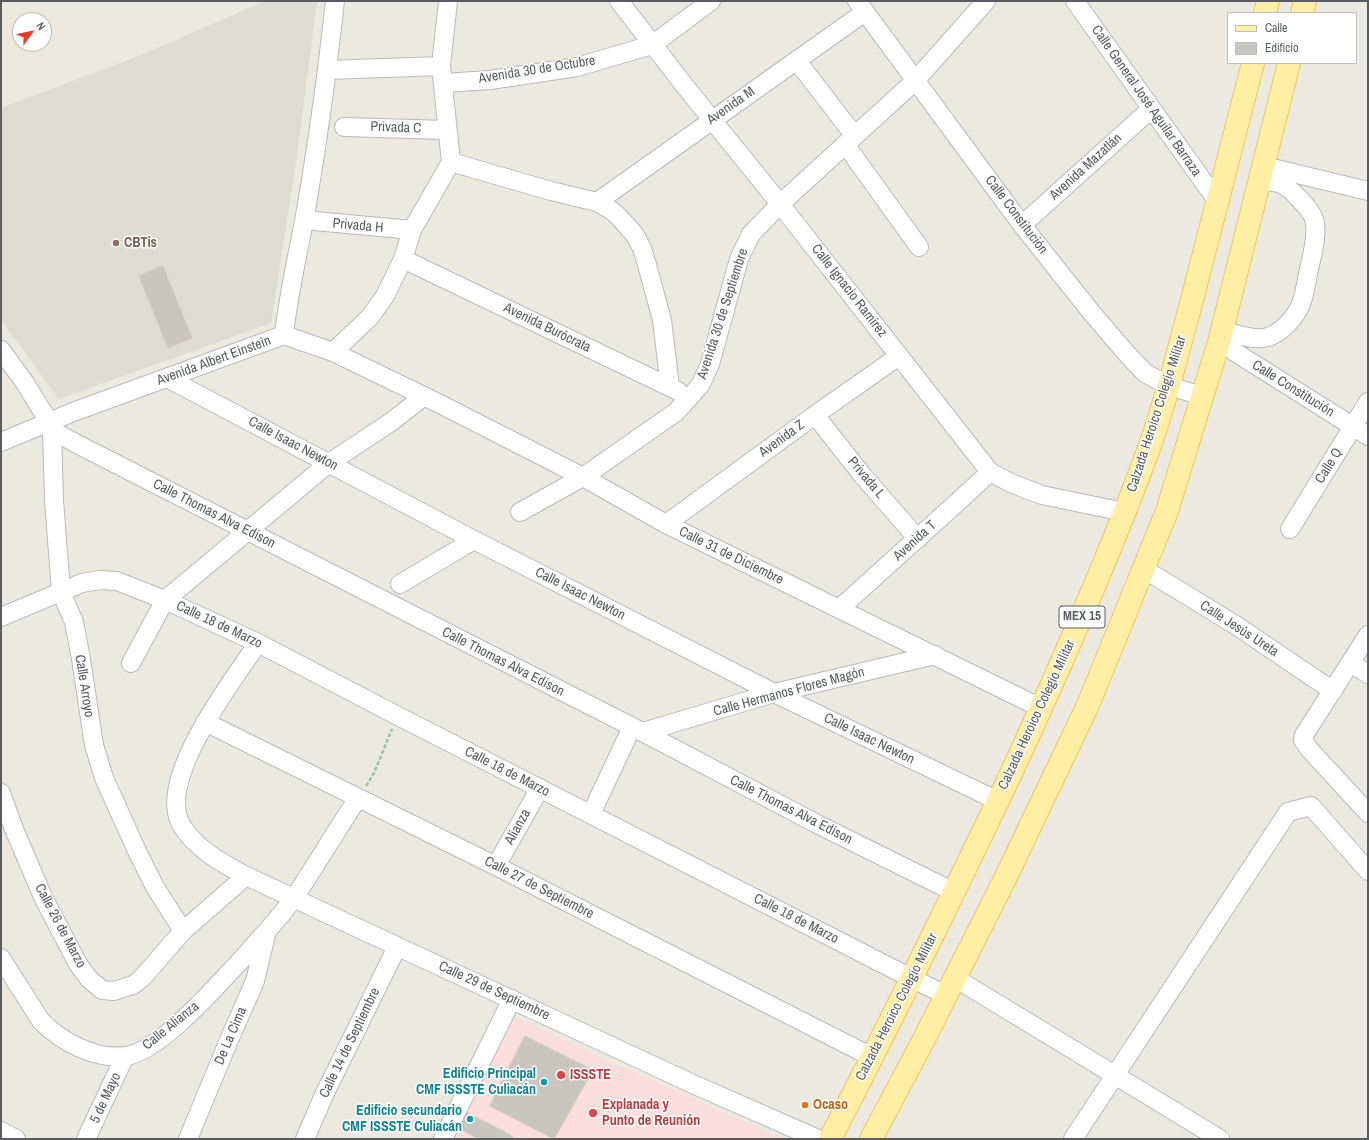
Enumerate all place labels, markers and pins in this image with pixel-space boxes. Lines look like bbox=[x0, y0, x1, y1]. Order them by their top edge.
place label: CBTis bbox=[124, 235, 157, 251]
marker: CBTis bbox=[111, 238, 121, 248]
place label: Edificio Principal CMF ISSSTE Culiacán bbox=[416, 1066, 536, 1098]
place label: ISSSTE bbox=[570, 1067, 611, 1083]
marker: ISSSTE bbox=[555, 1069, 567, 1081]
marker: Edificio Principal CMF ISSSTE Culiacán bbox=[539, 1077, 549, 1087]
place label: Explanada y Punto de Reunión bbox=[602, 1097, 700, 1130]
place label: Ocaso bbox=[813, 1097, 848, 1113]
marker: Ocaso bbox=[800, 1100, 810, 1110]
place label: Edificio secundario CMF ISSSTE Culiacán bbox=[342, 1103, 462, 1136]
marker: Explanada y Punto de Reunión bbox=[587, 1107, 599, 1119]
marker: Edificio secundario CMF ISSSTE Culiacán bbox=[465, 1114, 475, 1124]

